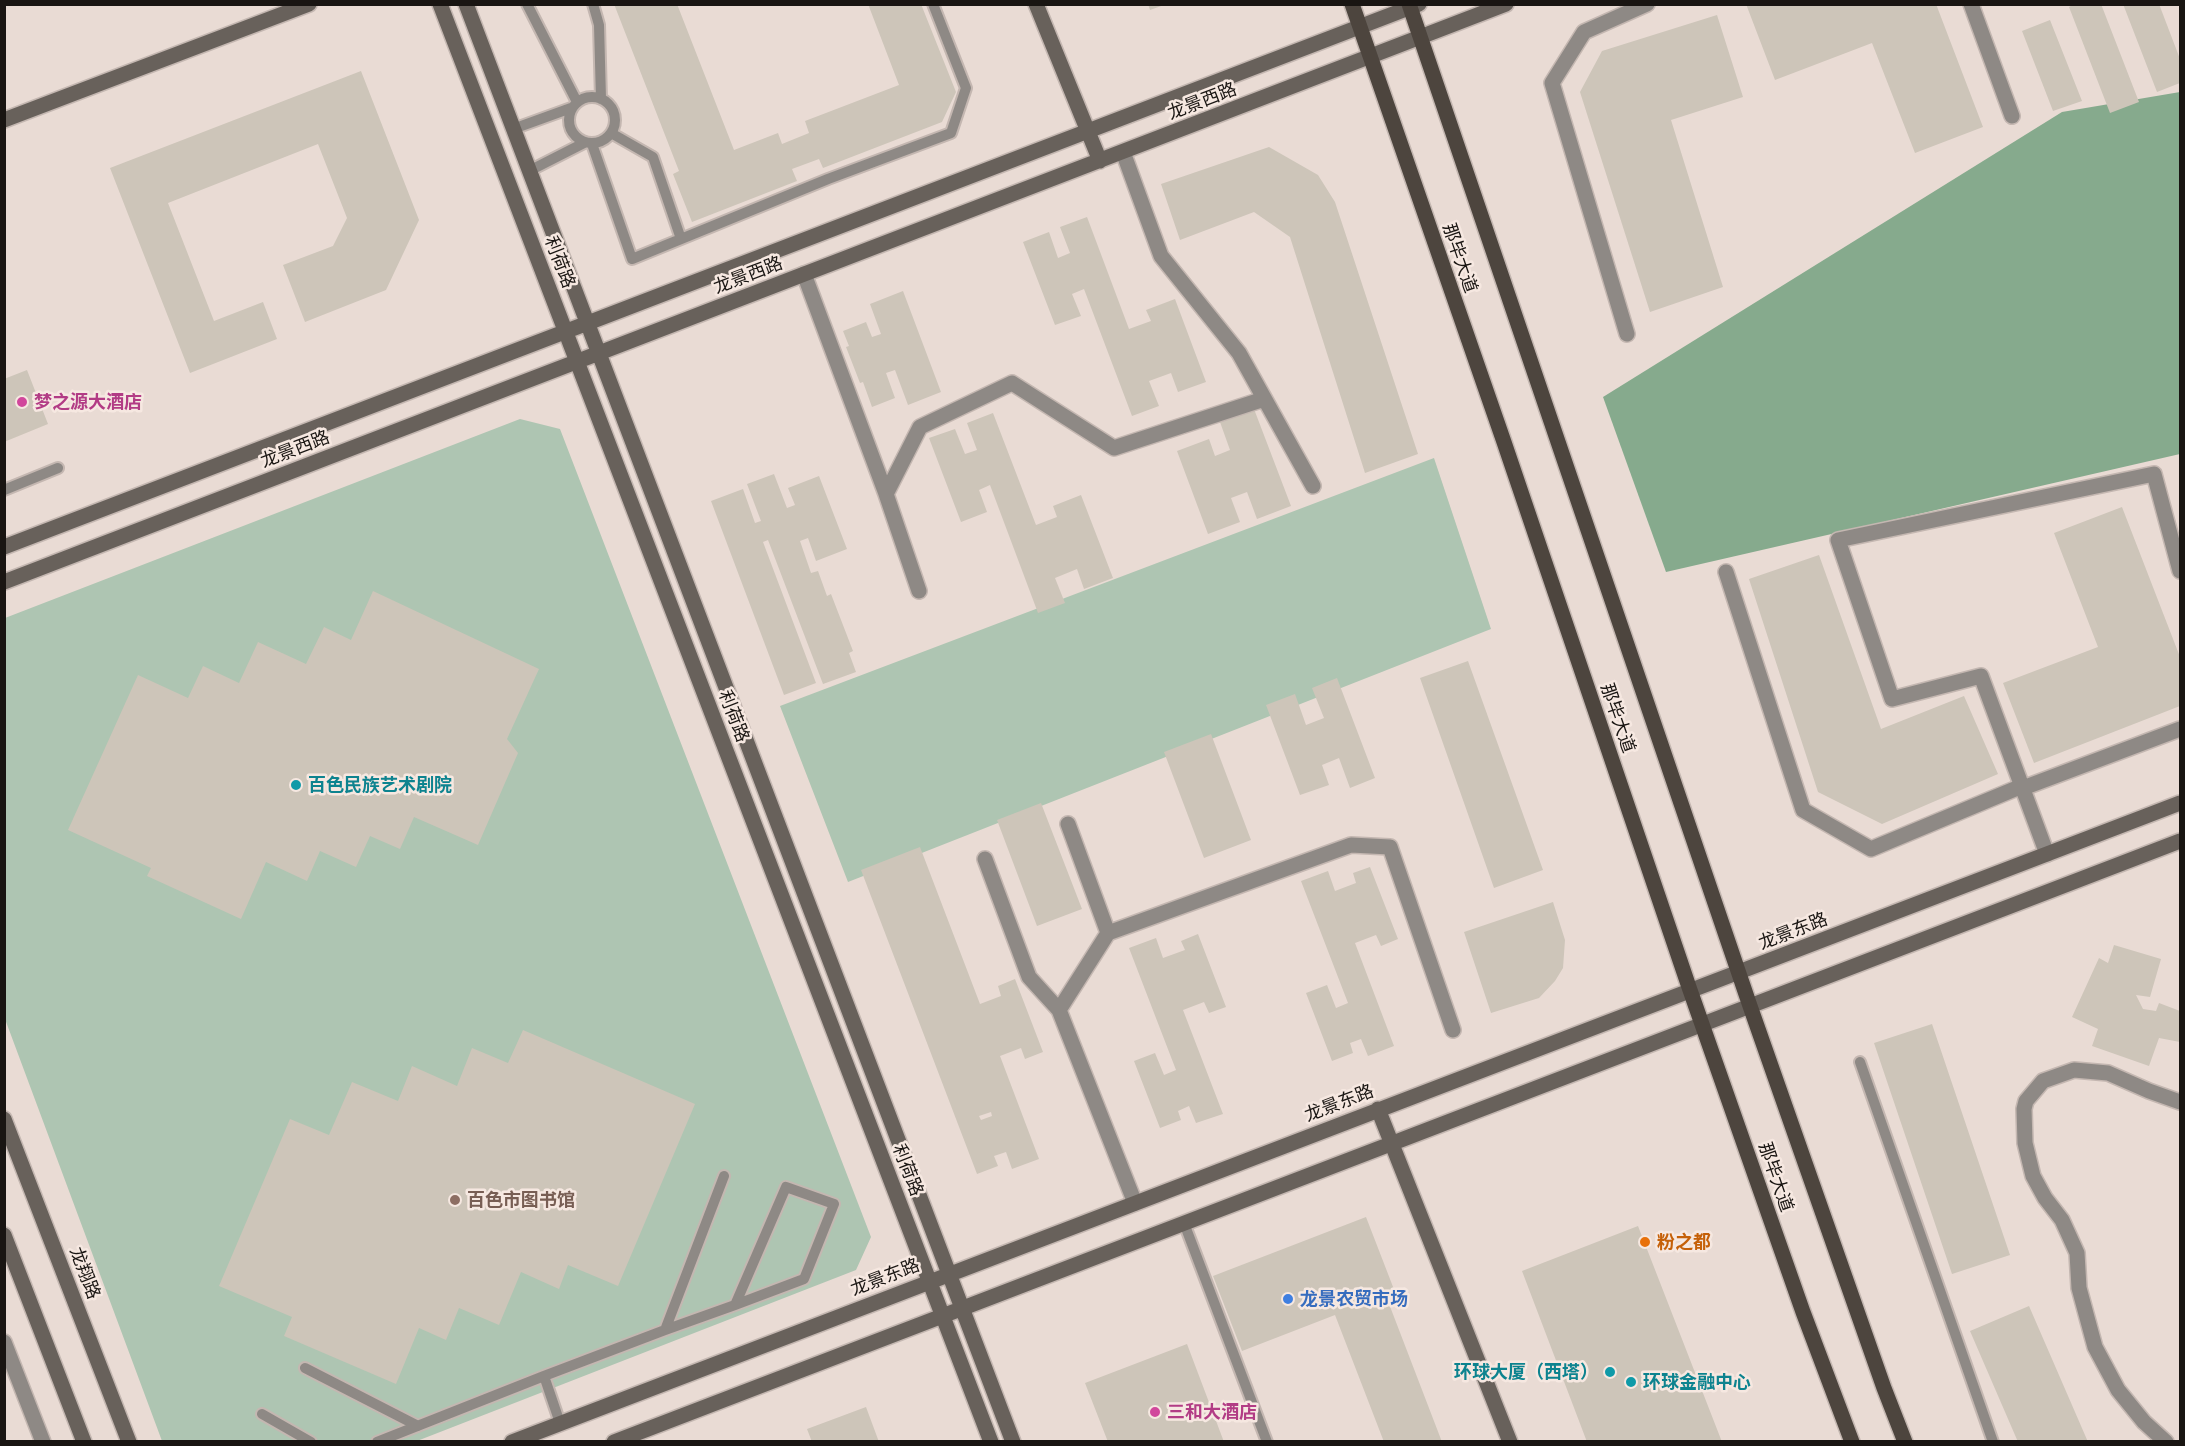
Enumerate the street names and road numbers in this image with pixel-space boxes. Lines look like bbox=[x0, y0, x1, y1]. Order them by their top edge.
street label: 龙景西路 bbox=[1165, 78, 1239, 124]
street label: 那毕大道 bbox=[1438, 220, 1482, 296]
street label: 利荷路 bbox=[540, 233, 580, 291]
street label: 龙景西路 bbox=[711, 252, 785, 298]
street label: 龙景西路 bbox=[258, 426, 332, 472]
street label: 那毕大道 bbox=[1596, 680, 1640, 756]
street label: 利荷路 bbox=[714, 687, 754, 745]
street label: 龙景东路 bbox=[1756, 908, 1830, 954]
street label: 龙景东路 bbox=[1302, 1080, 1376, 1126]
street label: 那毕大道 bbox=[1754, 1139, 1798, 1215]
street label: 利荷路 bbox=[888, 1141, 928, 1199]
street label: 龙翔路 bbox=[65, 1244, 105, 1302]
street label: 龙景东路 bbox=[848, 1254, 922, 1300]

